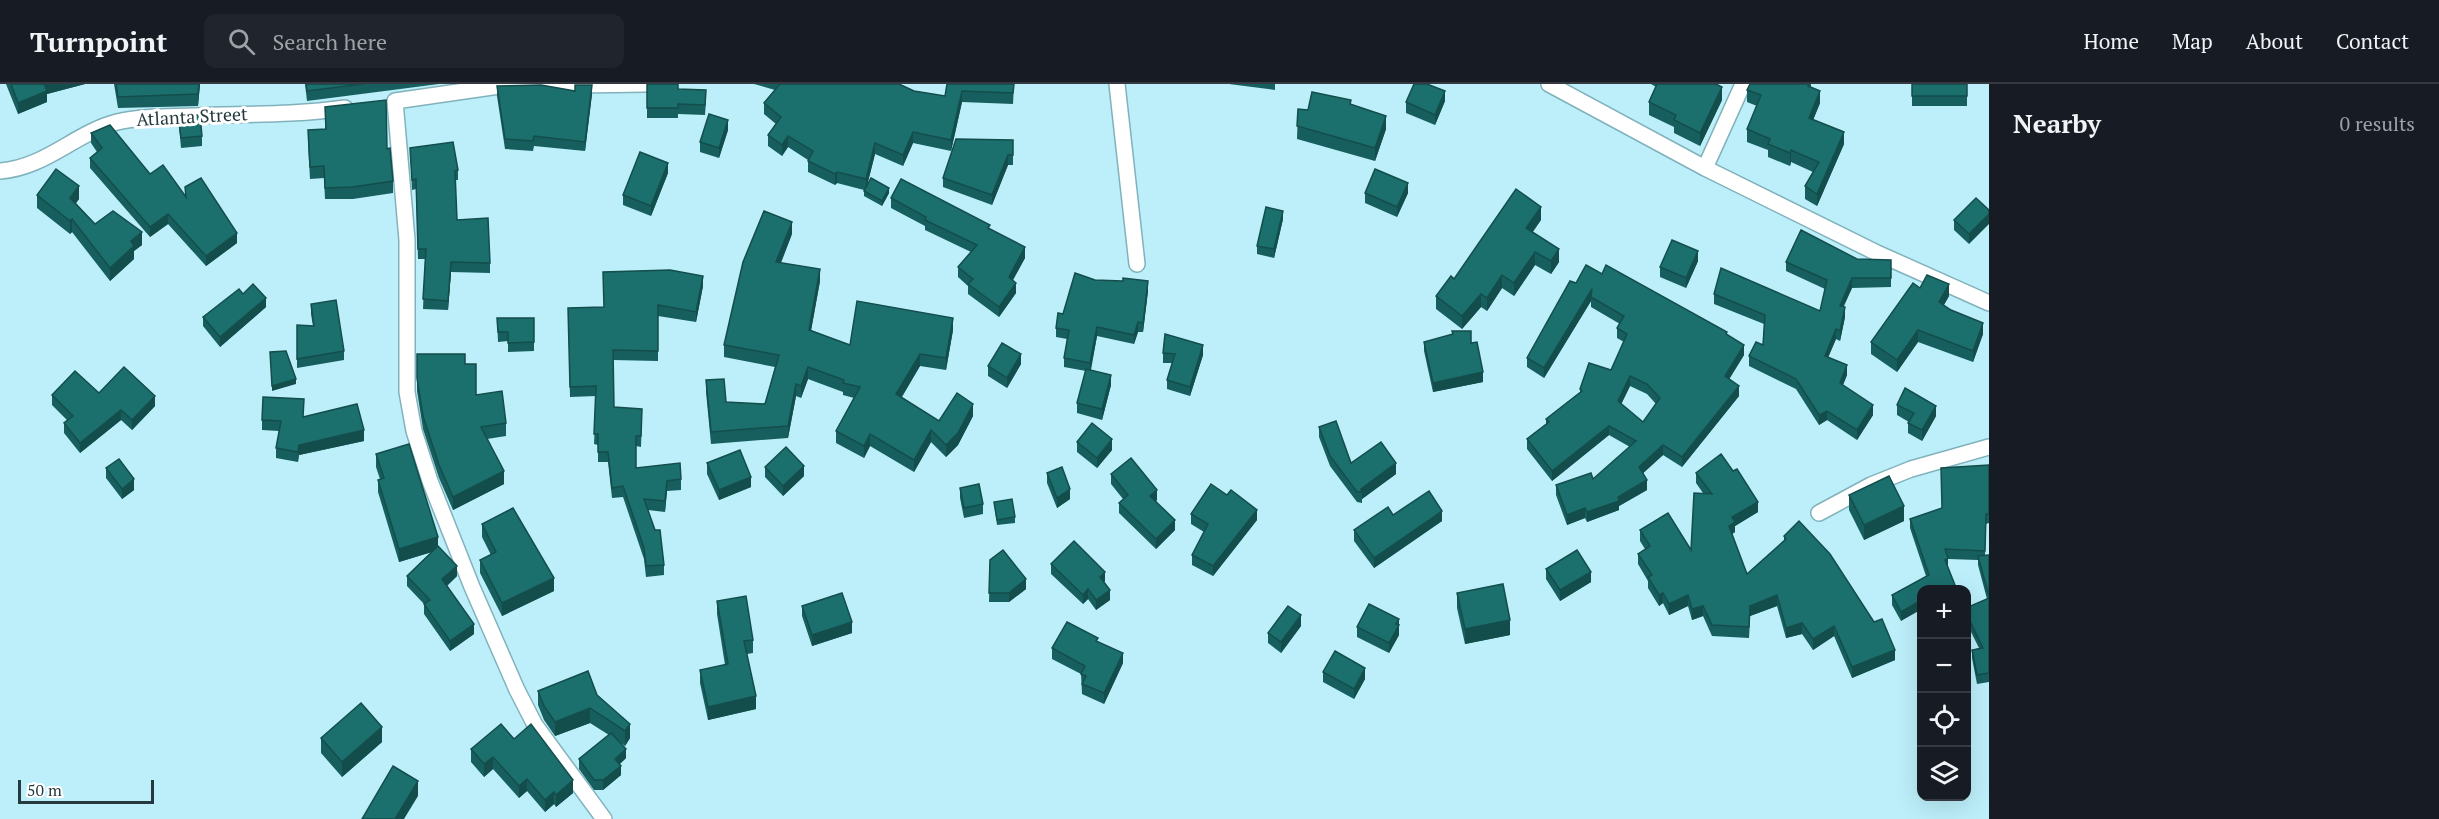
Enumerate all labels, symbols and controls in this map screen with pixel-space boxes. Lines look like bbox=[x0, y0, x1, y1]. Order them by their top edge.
search box bbox=[204, 14, 624, 68]
text: Turnpoint bbox=[30, 23, 168, 60]
icon: search bbox=[225, 25, 258, 58]
text: Search here bbox=[273, 27, 387, 56]
text: Home bbox=[2083, 27, 2139, 55]
text: Map bbox=[2172, 27, 2213, 55]
text: About bbox=[2246, 27, 2303, 55]
text: Contact bbox=[2336, 27, 2409, 55]
street label: Atlanta Street bbox=[136, 101, 249, 131]
text: Nearby bbox=[2013, 106, 2101, 140]
text: 0 results bbox=[2340, 110, 2415, 137]
map controls bbox=[1917, 585, 1971, 801]
button: + bbox=[1917, 585, 1971, 639]
button: − bbox=[1917, 639, 1971, 693]
button: locate bbox=[1917, 693, 1971, 747]
button: layers bbox=[1917, 747, 1971, 801]
scale bar bbox=[18, 777, 154, 804]
text: 50 m bbox=[27, 779, 62, 801]

